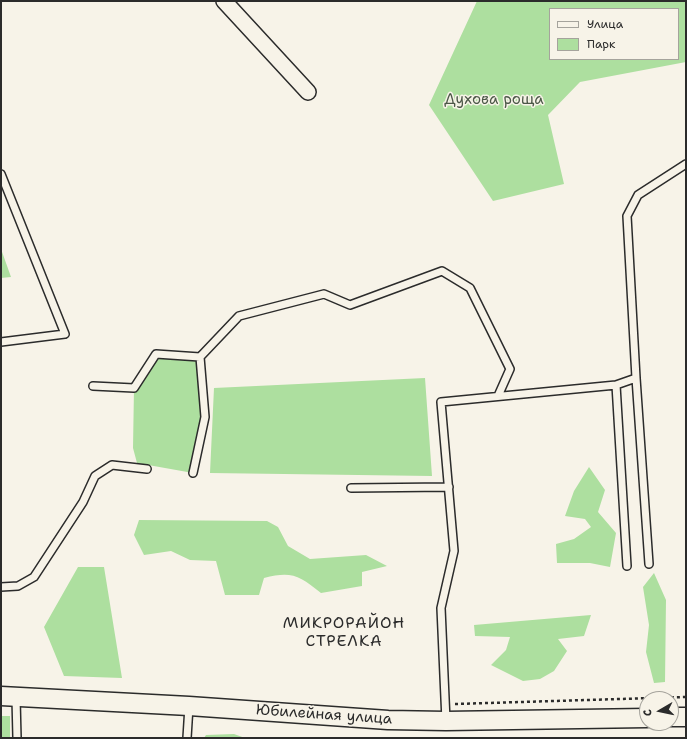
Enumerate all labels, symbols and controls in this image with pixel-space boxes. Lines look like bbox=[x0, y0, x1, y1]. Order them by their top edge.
legend bbox=[549, 8, 679, 60]
text: Улица bbox=[587, 16, 623, 32]
text: Парк bbox=[587, 36, 615, 52]
park label: Духова роща bbox=[444, 91, 544, 109]
district label: МИКРОРАЙОН СТРЕЛКА bbox=[283, 614, 405, 652]
north arrow bbox=[639, 691, 679, 731]
street label: Юбилейная улица bbox=[255, 701, 393, 729]
text: С bbox=[640, 708, 656, 717]

